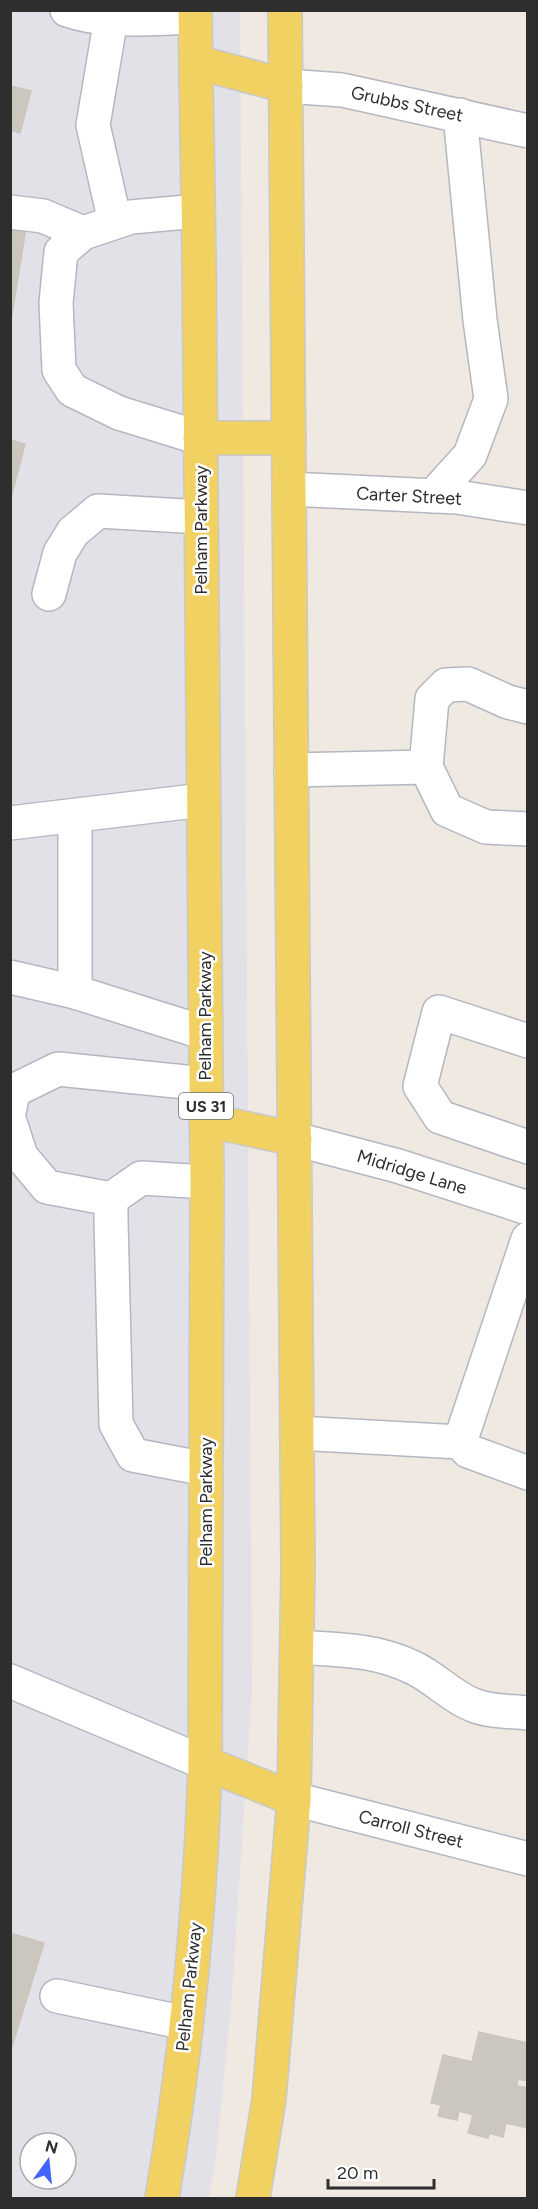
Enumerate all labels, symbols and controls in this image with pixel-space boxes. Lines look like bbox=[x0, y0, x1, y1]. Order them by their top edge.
street label: Grubbs Street bbox=[349, 81, 465, 127]
street label: Pelham Parkway bbox=[190, 465, 212, 595]
street label: Carter Street bbox=[356, 482, 463, 510]
street label: Pelham Parkway bbox=[194, 951, 216, 1081]
road number: US 31 bbox=[179, 1093, 233, 1119]
street label: Midridge Lane bbox=[354, 1145, 470, 1199]
street label: Pelham Parkway bbox=[195, 1437, 217, 1567]
street label: Carroll Street bbox=[356, 1805, 466, 1853]
street label: Pelham Parkway bbox=[171, 1921, 207, 2053]
north arrow bbox=[18, 2131, 78, 2191]
text: N bbox=[43, 2136, 60, 2158]
scale bar bbox=[328, 2152, 434, 2190]
text: 20 m bbox=[337, 2162, 378, 2184]

